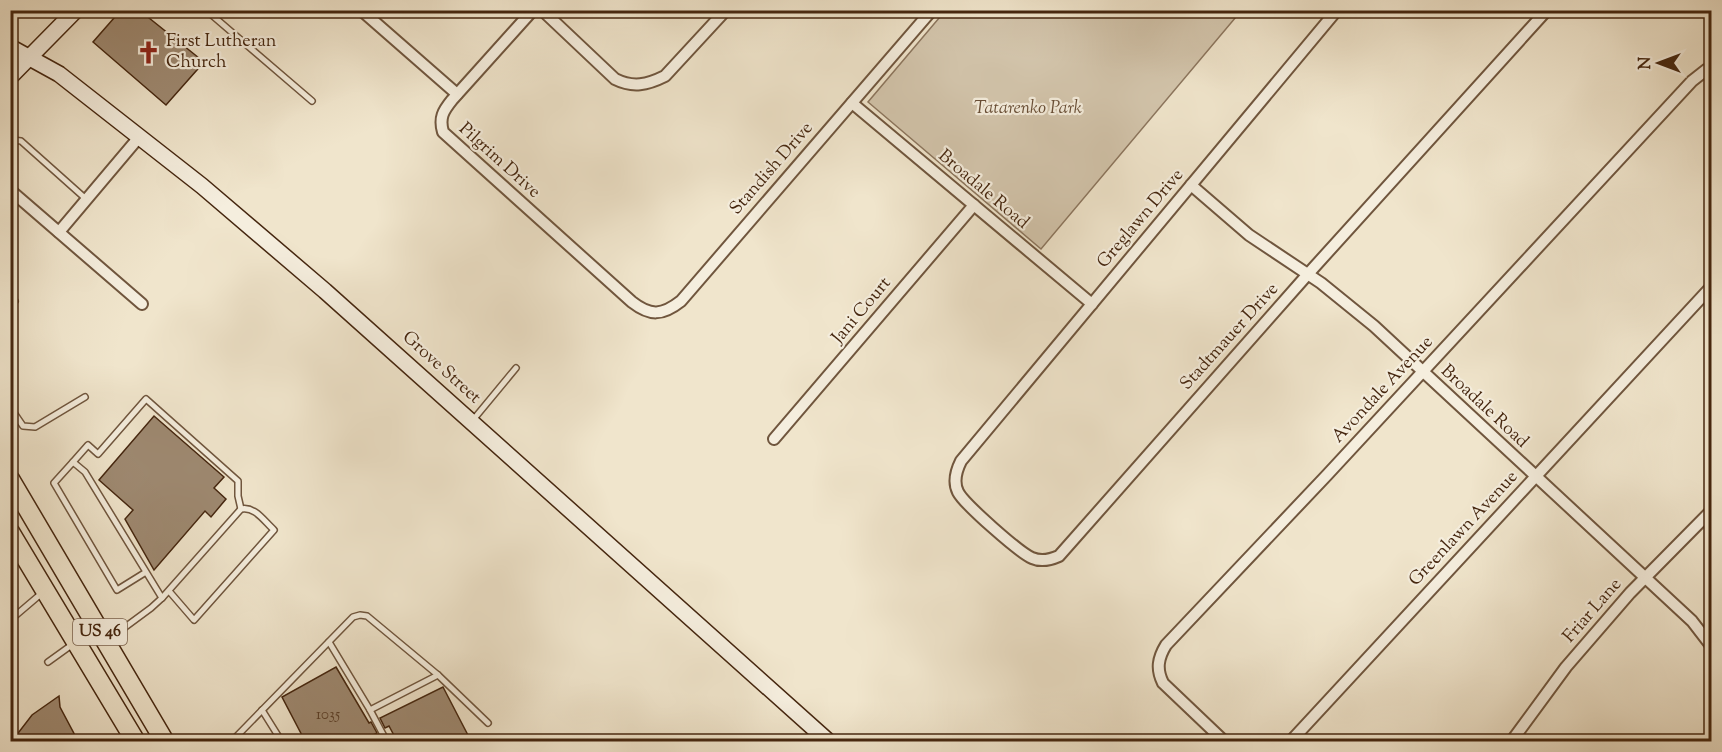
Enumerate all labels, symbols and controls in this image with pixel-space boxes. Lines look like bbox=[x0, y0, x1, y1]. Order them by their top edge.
place label: First Lutheran Church bbox=[166, 29, 277, 76]
north arrow bbox=[1629, 33, 1689, 93]
church icon: First Lutheran Church bbox=[135, 39, 161, 65]
text: N bbox=[1635, 56, 1658, 69]
park label: Tatarenko Park bbox=[974, 96, 1082, 122]
street label: Pilgrim Drive bbox=[452, 117, 546, 205]
street label: Standish Drive bbox=[724, 117, 820, 221]
street label: Broadale Road bbox=[932, 144, 1034, 236]
street label: Greglawn Drive bbox=[1092, 164, 1190, 274]
street label: Jani Court bbox=[826, 272, 898, 351]
street label: Stadtmauer Drive bbox=[1175, 278, 1285, 396]
street label: Grove Street bbox=[396, 325, 486, 411]
street label: Avondale Avenue bbox=[1326, 330, 1440, 450]
street label: Broadale Road bbox=[1434, 359, 1534, 455]
street label: Greenlawn Avenue bbox=[1403, 465, 1525, 593]
street label: Friar Lane bbox=[1558, 573, 1628, 649]
road number: US 46 bbox=[73, 619, 127, 645]
house number: 1035 bbox=[316, 705, 340, 726]

